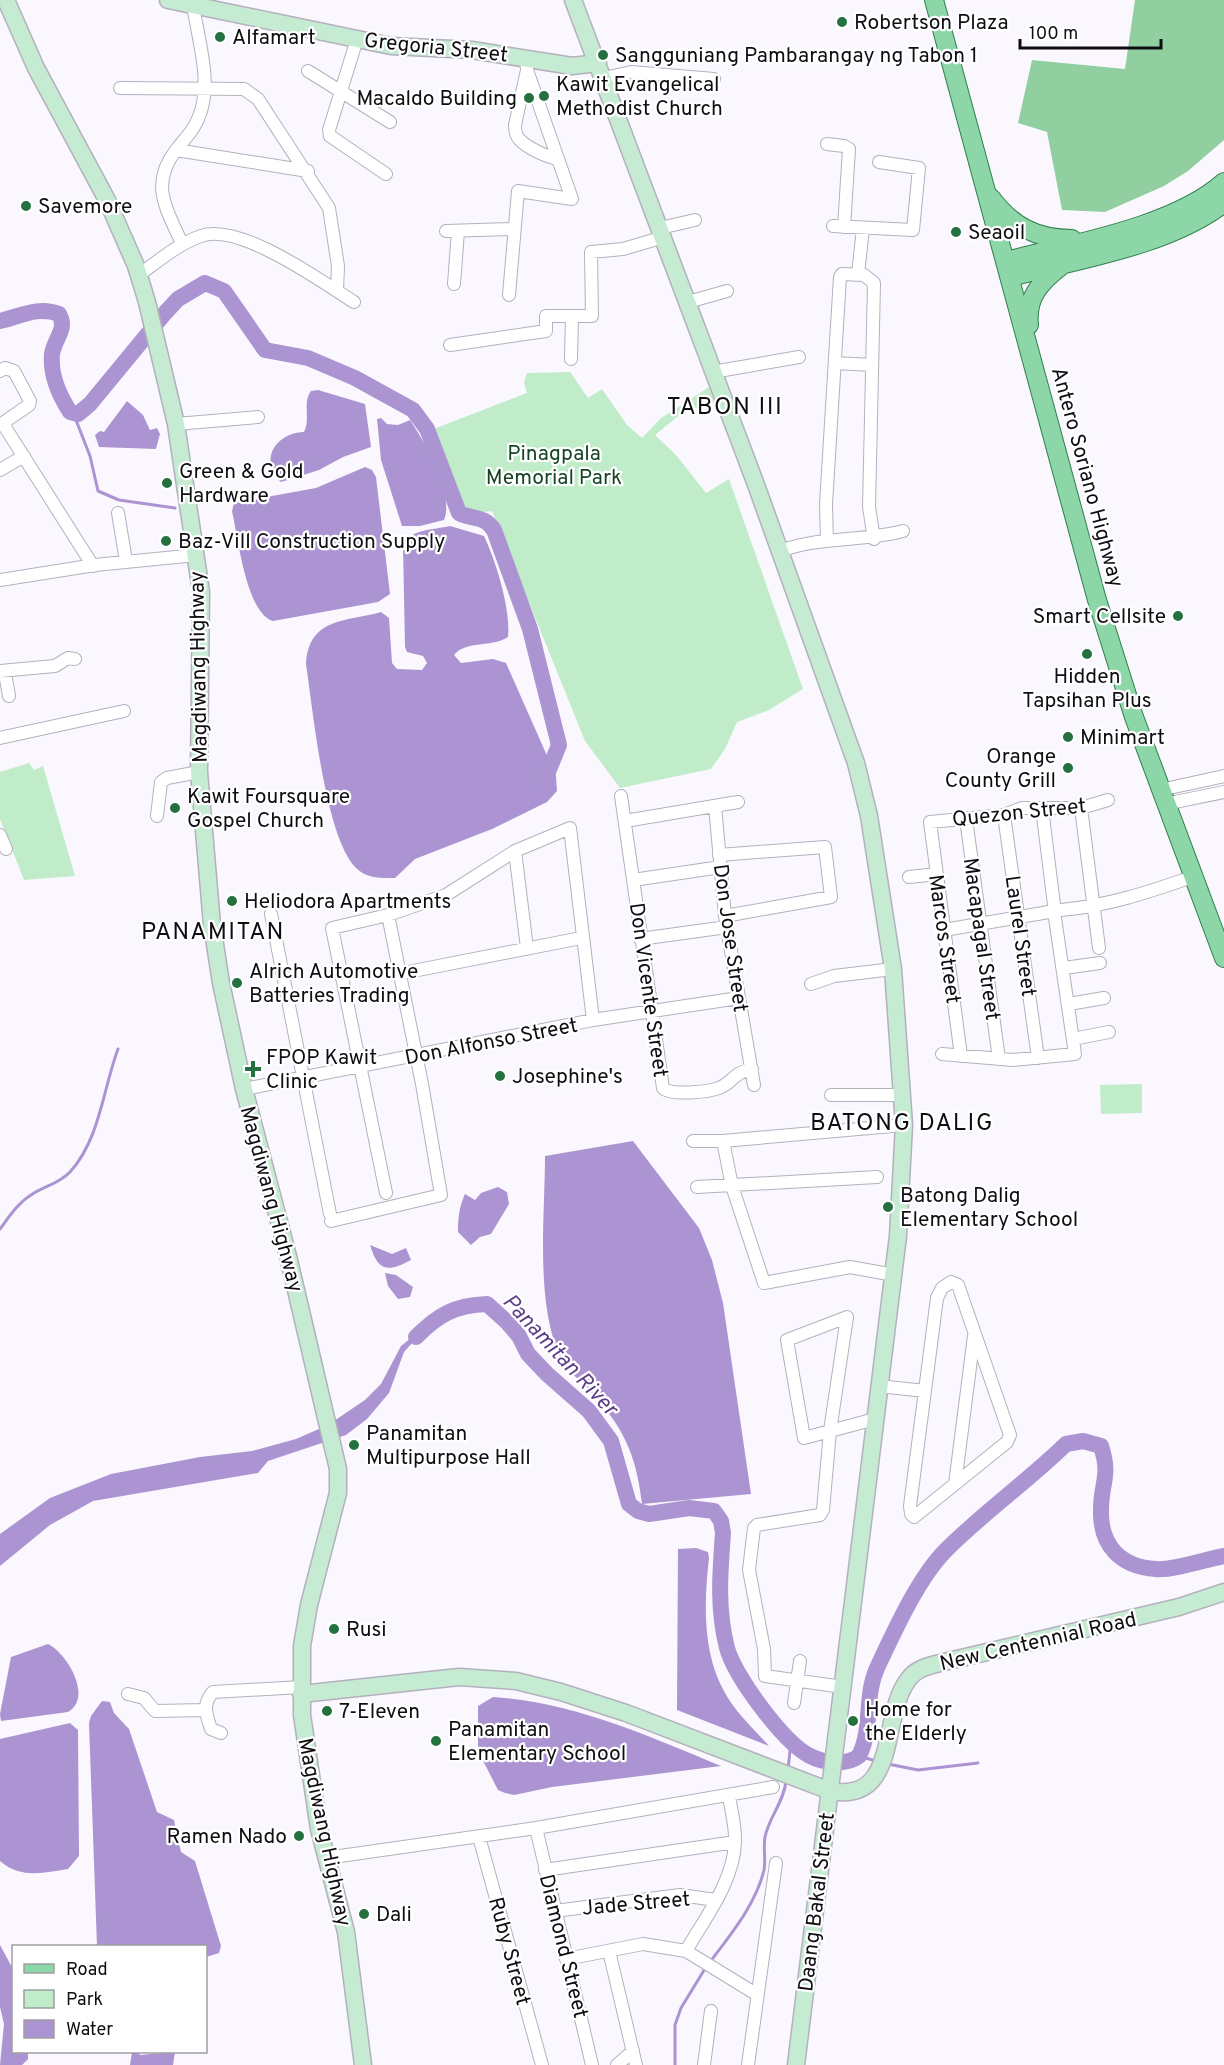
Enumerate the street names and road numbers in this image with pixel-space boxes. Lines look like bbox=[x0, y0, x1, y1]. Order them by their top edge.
street label: Gregoria Street bbox=[363, 28, 509, 69]
street label: Antero Soriano Highway bbox=[1044, 364, 1129, 591]
street label: Magdiwang Highway bbox=[184, 571, 215, 763]
street label: Quezon Street bbox=[951, 793, 1088, 834]
street label: Macapagal Street bbox=[956, 856, 1005, 1022]
street label: Don Jose Street bbox=[706, 862, 753, 1014]
street label: Marcos Street bbox=[921, 873, 966, 1005]
street label: Laurel Street bbox=[998, 874, 1041, 998]
street label: Don Vicente Street bbox=[622, 901, 673, 1079]
street label: Don Alfonso Street bbox=[403, 1012, 580, 1072]
street label: Magdiwang Highway bbox=[233, 1103, 308, 1296]
street label: New Centennial Road bbox=[937, 1607, 1139, 1678]
street label: Magdiwang Highway bbox=[290, 1736, 357, 1929]
street label: Daang Bakal Street bbox=[793, 1811, 842, 1993]
street label: Diamond Street bbox=[532, 1872, 593, 2021]
street label: Jade Street bbox=[581, 1886, 691, 1923]
street label: Ruby Street bbox=[481, 1894, 536, 2009]

